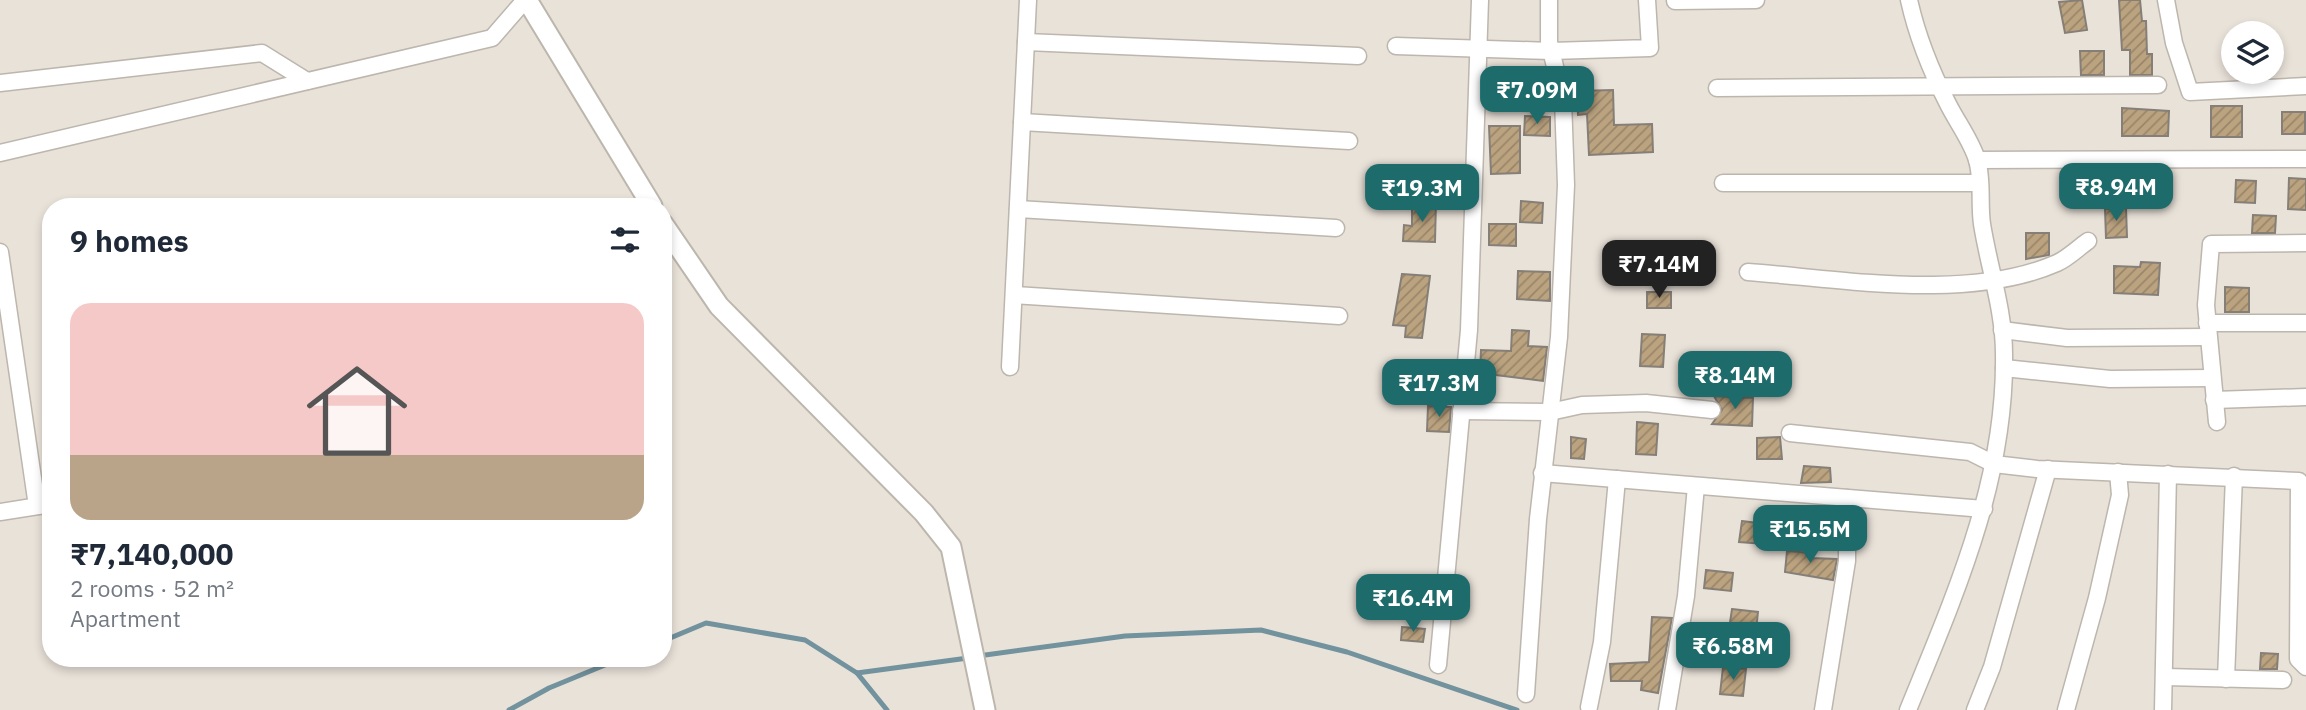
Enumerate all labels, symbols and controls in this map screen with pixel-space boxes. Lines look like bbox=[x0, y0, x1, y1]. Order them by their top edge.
map controls bbox=[2221, 21, 2284, 84]
button: layers bbox=[2221, 21, 2284, 84]
pin: ₹7.09M bbox=[1480, 66, 1594, 126]
text: ₹7.09M bbox=[1496, 74, 1578, 104]
pin: ₹19.3M bbox=[1365, 164, 1479, 224]
pin: ₹8.94M bbox=[2059, 164, 2173, 223]
text: ₹8.94M bbox=[2075, 171, 2157, 201]
text: ₹19.3M bbox=[1381, 172, 1463, 202]
text: 9 homes bbox=[70, 221, 189, 260]
icon: filters bbox=[606, 221, 644, 259]
pin: ₹7.14M bbox=[1602, 240, 1716, 300]
text: ₹7.14M bbox=[1618, 248, 1700, 278]
icon: home bbox=[294, 348, 420, 474]
pin: ₹8.14M bbox=[1678, 352, 1792, 411]
text: ₹8.14M bbox=[1694, 359, 1776, 389]
pin: ₹17.3M bbox=[1382, 360, 1496, 419]
text: ₹17.3M bbox=[1398, 367, 1480, 397]
pin: ₹15.5M bbox=[1753, 505, 1867, 565]
text: ₹15.5M bbox=[1769, 513, 1851, 543]
text: ₹7,140,000 bbox=[70, 534, 233, 573]
text: 2 rooms · 52 m² bbox=[70, 573, 234, 603]
pin: ₹16.4M bbox=[1356, 574, 1470, 634]
text: ₹16.4M bbox=[1372, 582, 1454, 612]
text: Apartment bbox=[70, 603, 181, 633]
pin: ₹6.58M bbox=[1676, 622, 1790, 682]
text: ₹6.58M bbox=[1692, 630, 1774, 660]

